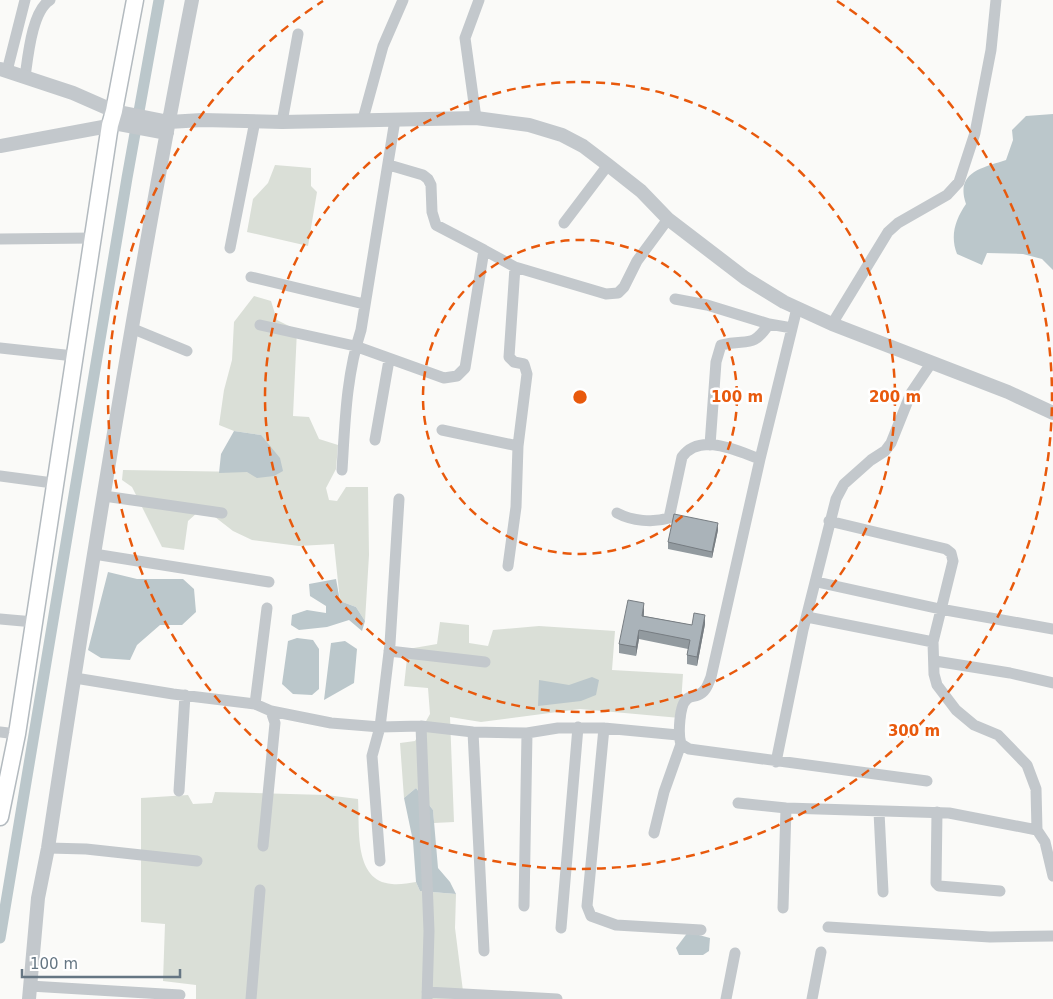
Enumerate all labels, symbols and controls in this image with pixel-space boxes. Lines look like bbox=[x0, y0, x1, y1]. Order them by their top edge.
centre of rings bbox=[571, 388, 589, 406]
text: 100 m bbox=[711, 388, 763, 406]
text: 200 m bbox=[869, 388, 921, 406]
text: 300 m bbox=[888, 722, 940, 740]
scale bar bbox=[22, 946, 180, 978]
text: 100 m bbox=[30, 955, 78, 973]

